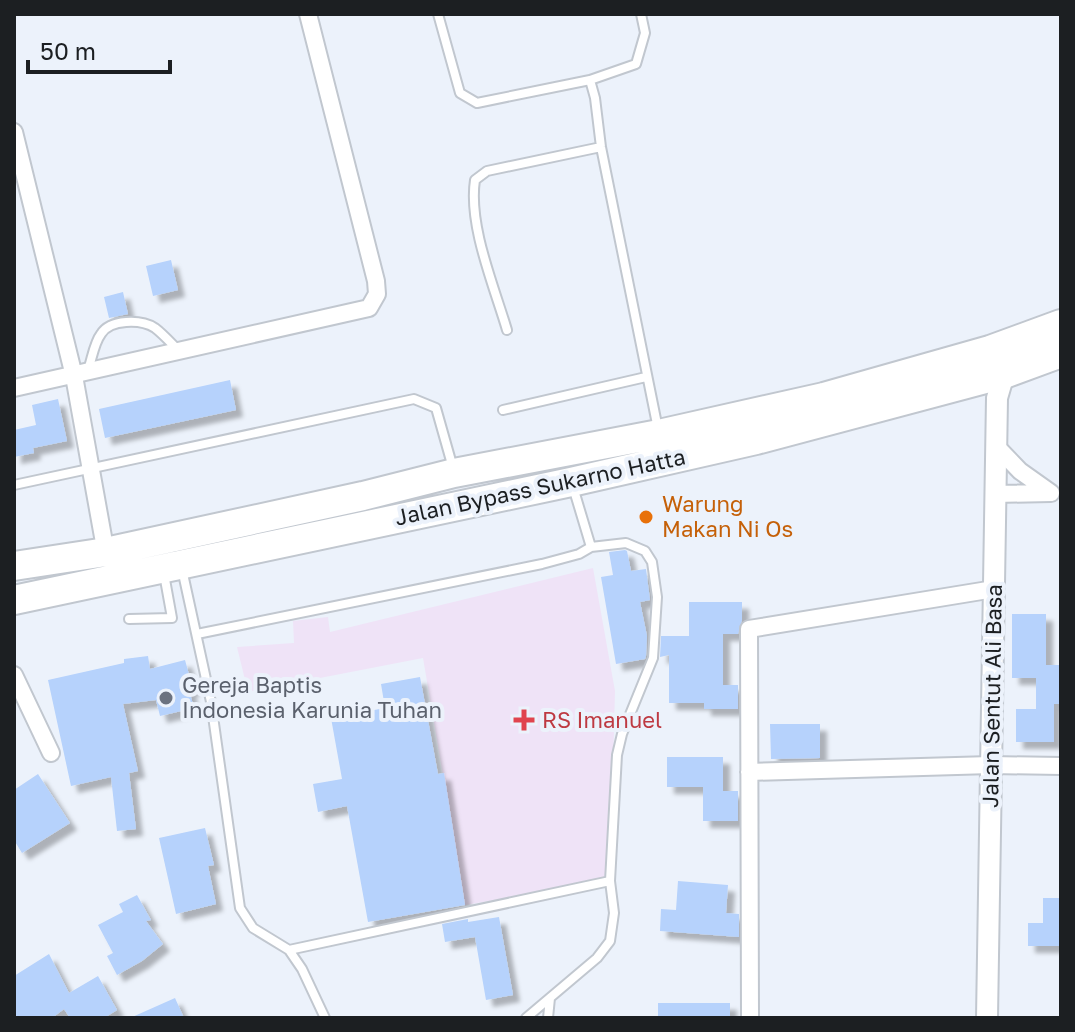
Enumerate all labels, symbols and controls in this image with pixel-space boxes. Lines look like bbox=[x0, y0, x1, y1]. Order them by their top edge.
scale bar bbox=[28, 24, 170, 74]
text: 50 m bbox=[40, 36, 96, 65]
street label: Jalan Bypass Sukarno Hatta bbox=[392, 442, 688, 531]
place label: Warung Makan Ni Os bbox=[662, 490, 793, 542]
marker: Warung Makan Ni Os bbox=[637, 508, 655, 526]
street label: Jalan Sentut Ali Basa bbox=[976, 584, 1007, 808]
place label: Gereja Baptis Indonesia Karunia Tuhan bbox=[182, 671, 442, 723]
marker: Gereja Baptis Indonesia Karunia Tuhan bbox=[157, 689, 175, 707]
place label: RS Imanuel bbox=[542, 706, 662, 733]
marker: RS Imanuel bbox=[513, 709, 535, 731]

